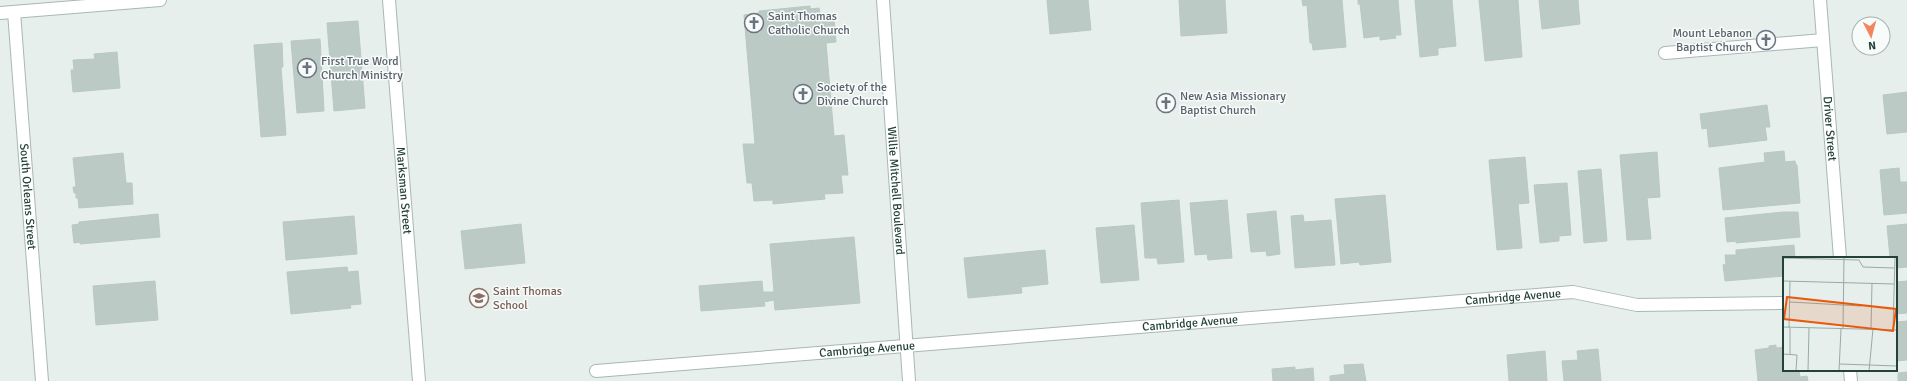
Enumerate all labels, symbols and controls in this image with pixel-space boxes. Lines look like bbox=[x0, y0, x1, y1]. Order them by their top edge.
place label: Saint Thomas Catholic Church bbox=[768, 9, 850, 38]
church icon: Saint Thomas Catholic Church bbox=[743, 12, 765, 34]
north arrow bbox=[1851, 16, 1891, 56]
place label: Mount Lebanon Baptist Church bbox=[1672, 26, 1752, 55]
church icon: Mount Lebanon Baptist Church bbox=[1755, 29, 1777, 51]
text: N bbox=[1868, 39, 1876, 52]
place label: First True Word Church Ministry bbox=[321, 54, 403, 83]
church icon: First True Word Church Ministry bbox=[296, 57, 318, 79]
place label: Society of the Divine Church bbox=[817, 80, 888, 109]
church icon: Society of the Divine Church bbox=[792, 83, 814, 105]
place label: New Asia Missionary Baptist Church bbox=[1180, 89, 1286, 118]
church icon: New Asia Missionary Baptist Church bbox=[1155, 92, 1177, 114]
street label: Driver Street bbox=[1819, 96, 1839, 162]
street label: Willie Mitchell Boulevard bbox=[884, 126, 907, 255]
street label: South Orleans Street bbox=[16, 143, 39, 250]
street label: Marksman Street bbox=[393, 146, 414, 235]
inset map bbox=[1783, 257, 1897, 371]
place label: Saint Thomas School bbox=[493, 284, 562, 313]
street label: Cambridge Avenue bbox=[1465, 286, 1562, 309]
school or university icon: Saint Thomas School bbox=[468, 287, 490, 309]
street label: Cambridge Avenue bbox=[1142, 312, 1239, 335]
street label: Cambridge Avenue bbox=[819, 338, 916, 361]

